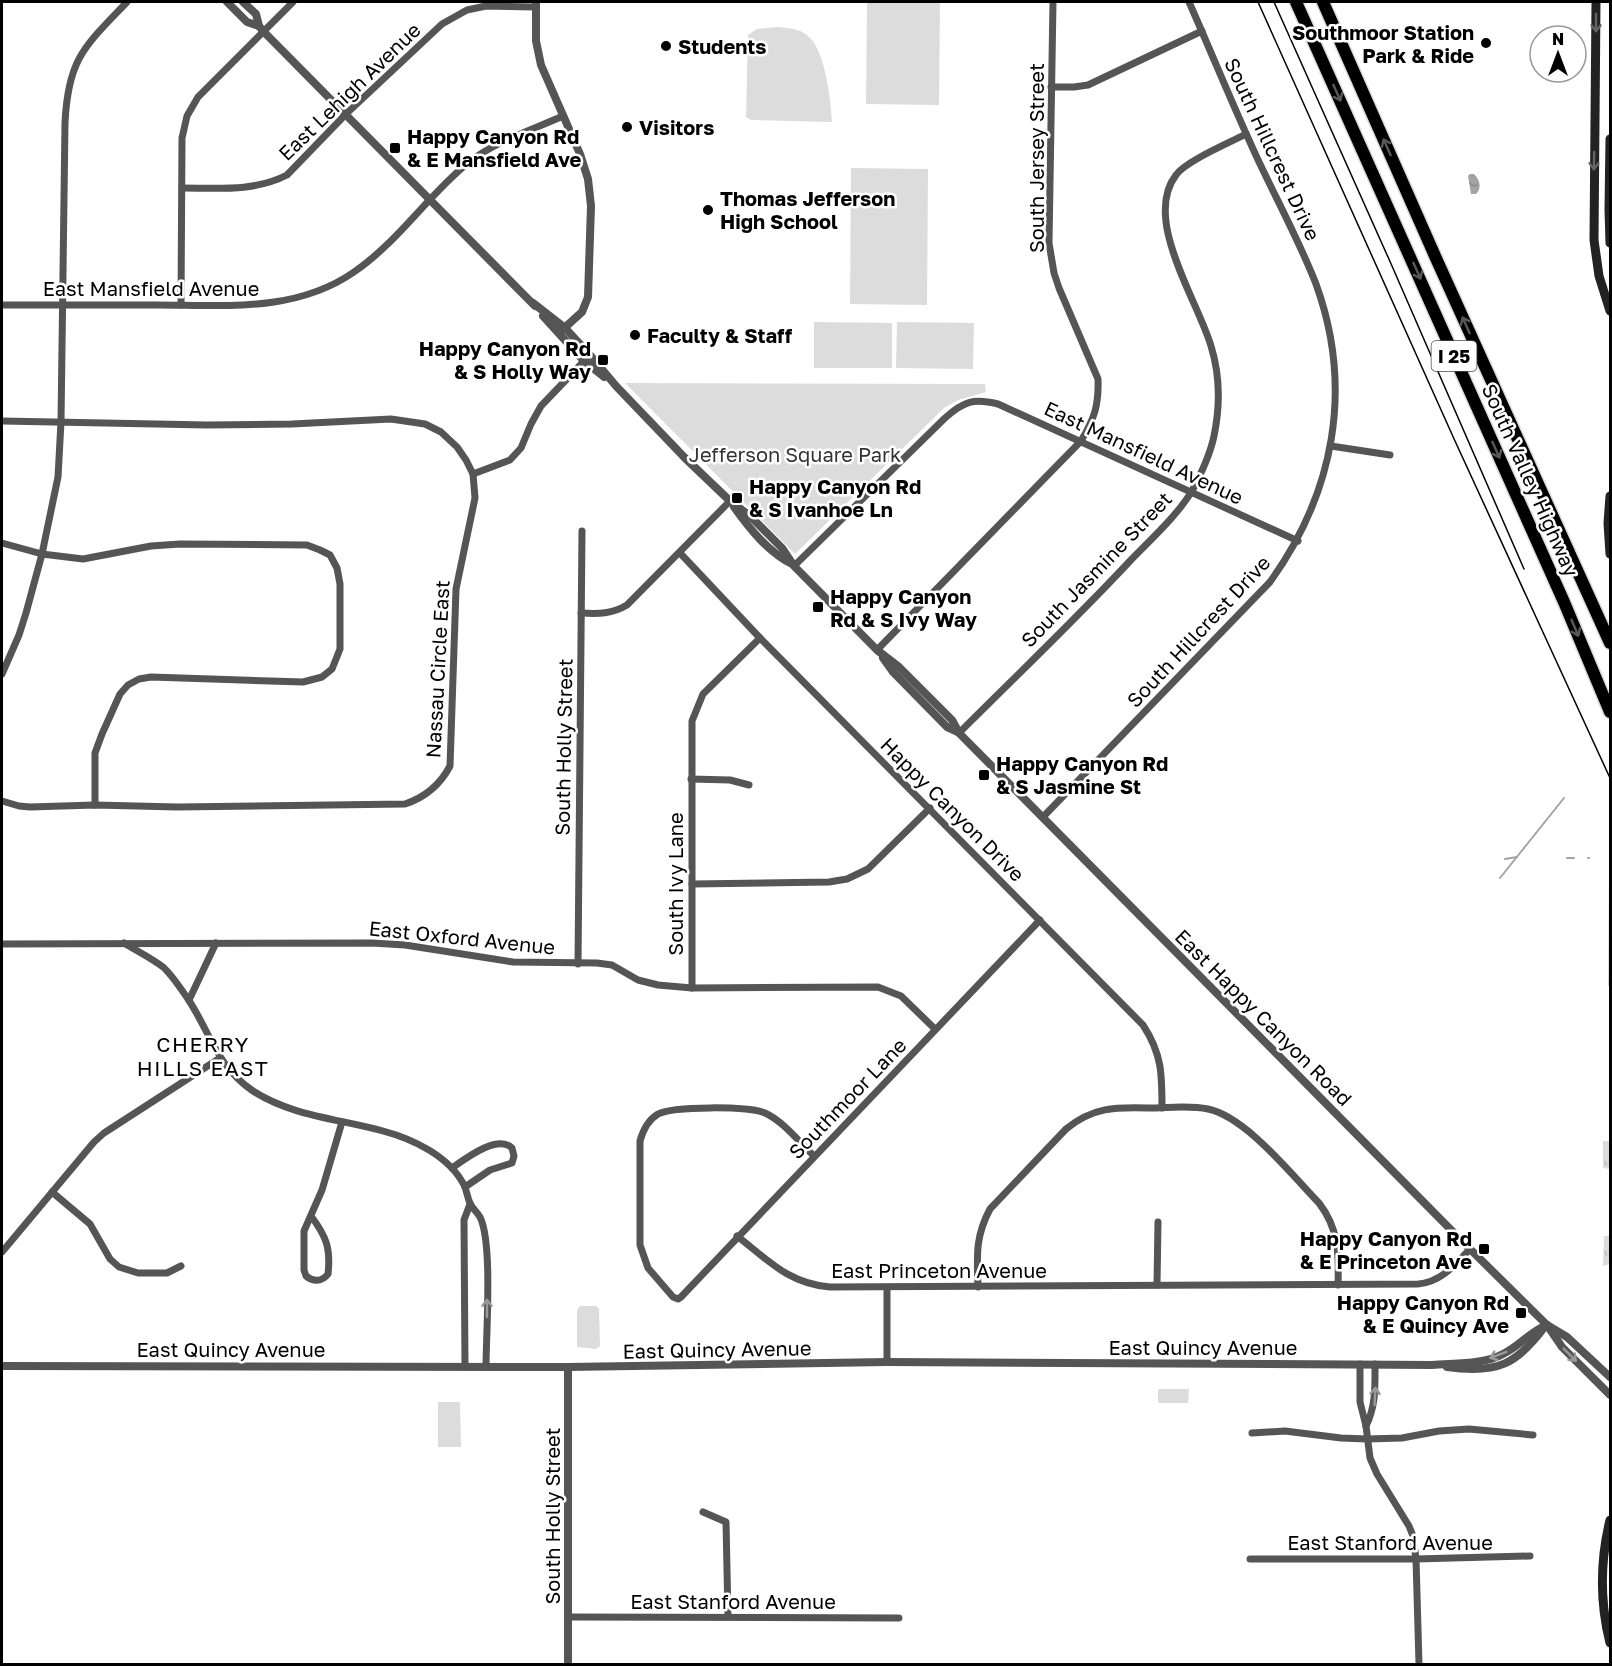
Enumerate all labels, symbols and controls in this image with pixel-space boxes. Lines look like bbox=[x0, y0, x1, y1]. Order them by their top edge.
one-way arrow bbox=[1590, 13, 1602, 33]
street label: East Lehigh Avenue bbox=[273, 17, 425, 165]
place label: Southmoor Station Park & Ride bbox=[1292, 20, 1474, 67]
north arrow bbox=[1528, 24, 1588, 84]
text: N bbox=[1552, 29, 1564, 49]
place label: Students bbox=[678, 34, 767, 58]
marker: Southmoor Station Park & Ride bbox=[1479, 36, 1493, 50]
marker: Students bbox=[659, 39, 673, 53]
street label: South Hillcrest Drive bbox=[1220, 54, 1326, 244]
street label: South Jersey Street bbox=[1024, 63, 1048, 253]
one-way arrow bbox=[1332, 84, 1344, 102]
place label: Visitors bbox=[639, 115, 714, 139]
marker: Visitors bbox=[620, 120, 634, 134]
place label: Happy Canyon Rd & E Mansfield Ave bbox=[407, 124, 582, 171]
one-way arrow bbox=[1380, 139, 1392, 157]
marker: Happy Canyon Rd & E Mansfield Ave bbox=[388, 141, 402, 155]
one-way arrow bbox=[1588, 151, 1600, 171]
place label: Thomas Jefferson High School bbox=[720, 186, 895, 233]
marker: Thomas Jefferson High School bbox=[701, 203, 715, 217]
one-way arrow bbox=[1412, 262, 1423, 280]
street label: East Mansfield Avenue bbox=[43, 276, 259, 300]
one-way arrow bbox=[1460, 317, 1472, 335]
place label: Faculty & Staff bbox=[647, 323, 793, 347]
marker: Faculty & Staff bbox=[628, 328, 642, 342]
place label: Happy Canyon Rd & S Holly Way bbox=[419, 336, 591, 383]
road number: I 25 bbox=[1432, 341, 1476, 371]
marker: Happy Canyon Rd & S Holly Way bbox=[596, 353, 610, 367]
street label: South Valley Highway bbox=[1478, 380, 1584, 580]
street label: East Mansfield Avenue bbox=[1041, 395, 1247, 509]
one-way arrow bbox=[1490, 440, 1502, 458]
park label: Jefferson Square Park bbox=[689, 442, 901, 466]
place label: Happy Canyon Rd & S Ivanhoe Ln bbox=[749, 474, 921, 521]
street label: South Jasmine Street bbox=[1016, 486, 1176, 652]
marker: Happy Canyon Rd & S Ivanhoe Ln bbox=[730, 491, 744, 505]
street label: South Hillcrest Drive bbox=[1121, 550, 1275, 712]
street label: Nassau Circle East bbox=[420, 579, 454, 759]
place label: Happy Canyon Rd & S Ivy Way bbox=[830, 584, 977, 631]
marker: Happy Canyon Rd & S Ivy Way bbox=[811, 600, 825, 614]
one-way arrow bbox=[1570, 618, 1581, 637]
street label: South Holly Street bbox=[549, 658, 577, 836]
street label: Happy Canyon Drive bbox=[876, 732, 1030, 886]
place label: Happy Canyon Rd & S Jasmine St bbox=[996, 751, 1168, 798]
marker: Happy Canyon Rd & S Jasmine St bbox=[977, 768, 991, 782]
street label: South Ivy Lane bbox=[663, 812, 687, 956]
street label: East Oxford Avenue bbox=[368, 915, 556, 959]
street label: East Happy Canyon Road bbox=[1171, 924, 1357, 1110]
district label: CHERRY HILLS EAST bbox=[137, 1031, 269, 1081]
street label: Southmoor Lane bbox=[783, 1033, 911, 1163]
place label: Happy Canyon Rd & E Princeton Ave bbox=[1300, 1226, 1472, 1273]
marker: Happy Canyon Rd & E Princeton Ave bbox=[1477, 1242, 1491, 1256]
street label: East Princeton Avenue bbox=[831, 1258, 1047, 1282]
place label: Happy Canyon Rd & E Quincy Ave bbox=[1337, 1290, 1509, 1337]
one-way arrow bbox=[481, 1299, 493, 1319]
marker: Happy Canyon Rd & E Quincy Ave bbox=[1514, 1306, 1528, 1320]
street label: East Quincy Avenue bbox=[622, 1335, 812, 1363]
street label: East Quincy Avenue bbox=[1109, 1335, 1297, 1359]
street label: East Quincy Avenue bbox=[137, 1337, 325, 1361]
one-way arrow bbox=[1562, 1348, 1577, 1362]
one-way arrow bbox=[1489, 1351, 1508, 1362]
one-way arrow bbox=[1369, 1387, 1380, 1406]
street label: South Holly Street bbox=[540, 1427, 564, 1605]
street label: East Stanford Avenue bbox=[1287, 1530, 1493, 1554]
street label: East Stanford Avenue bbox=[630, 1589, 836, 1613]

